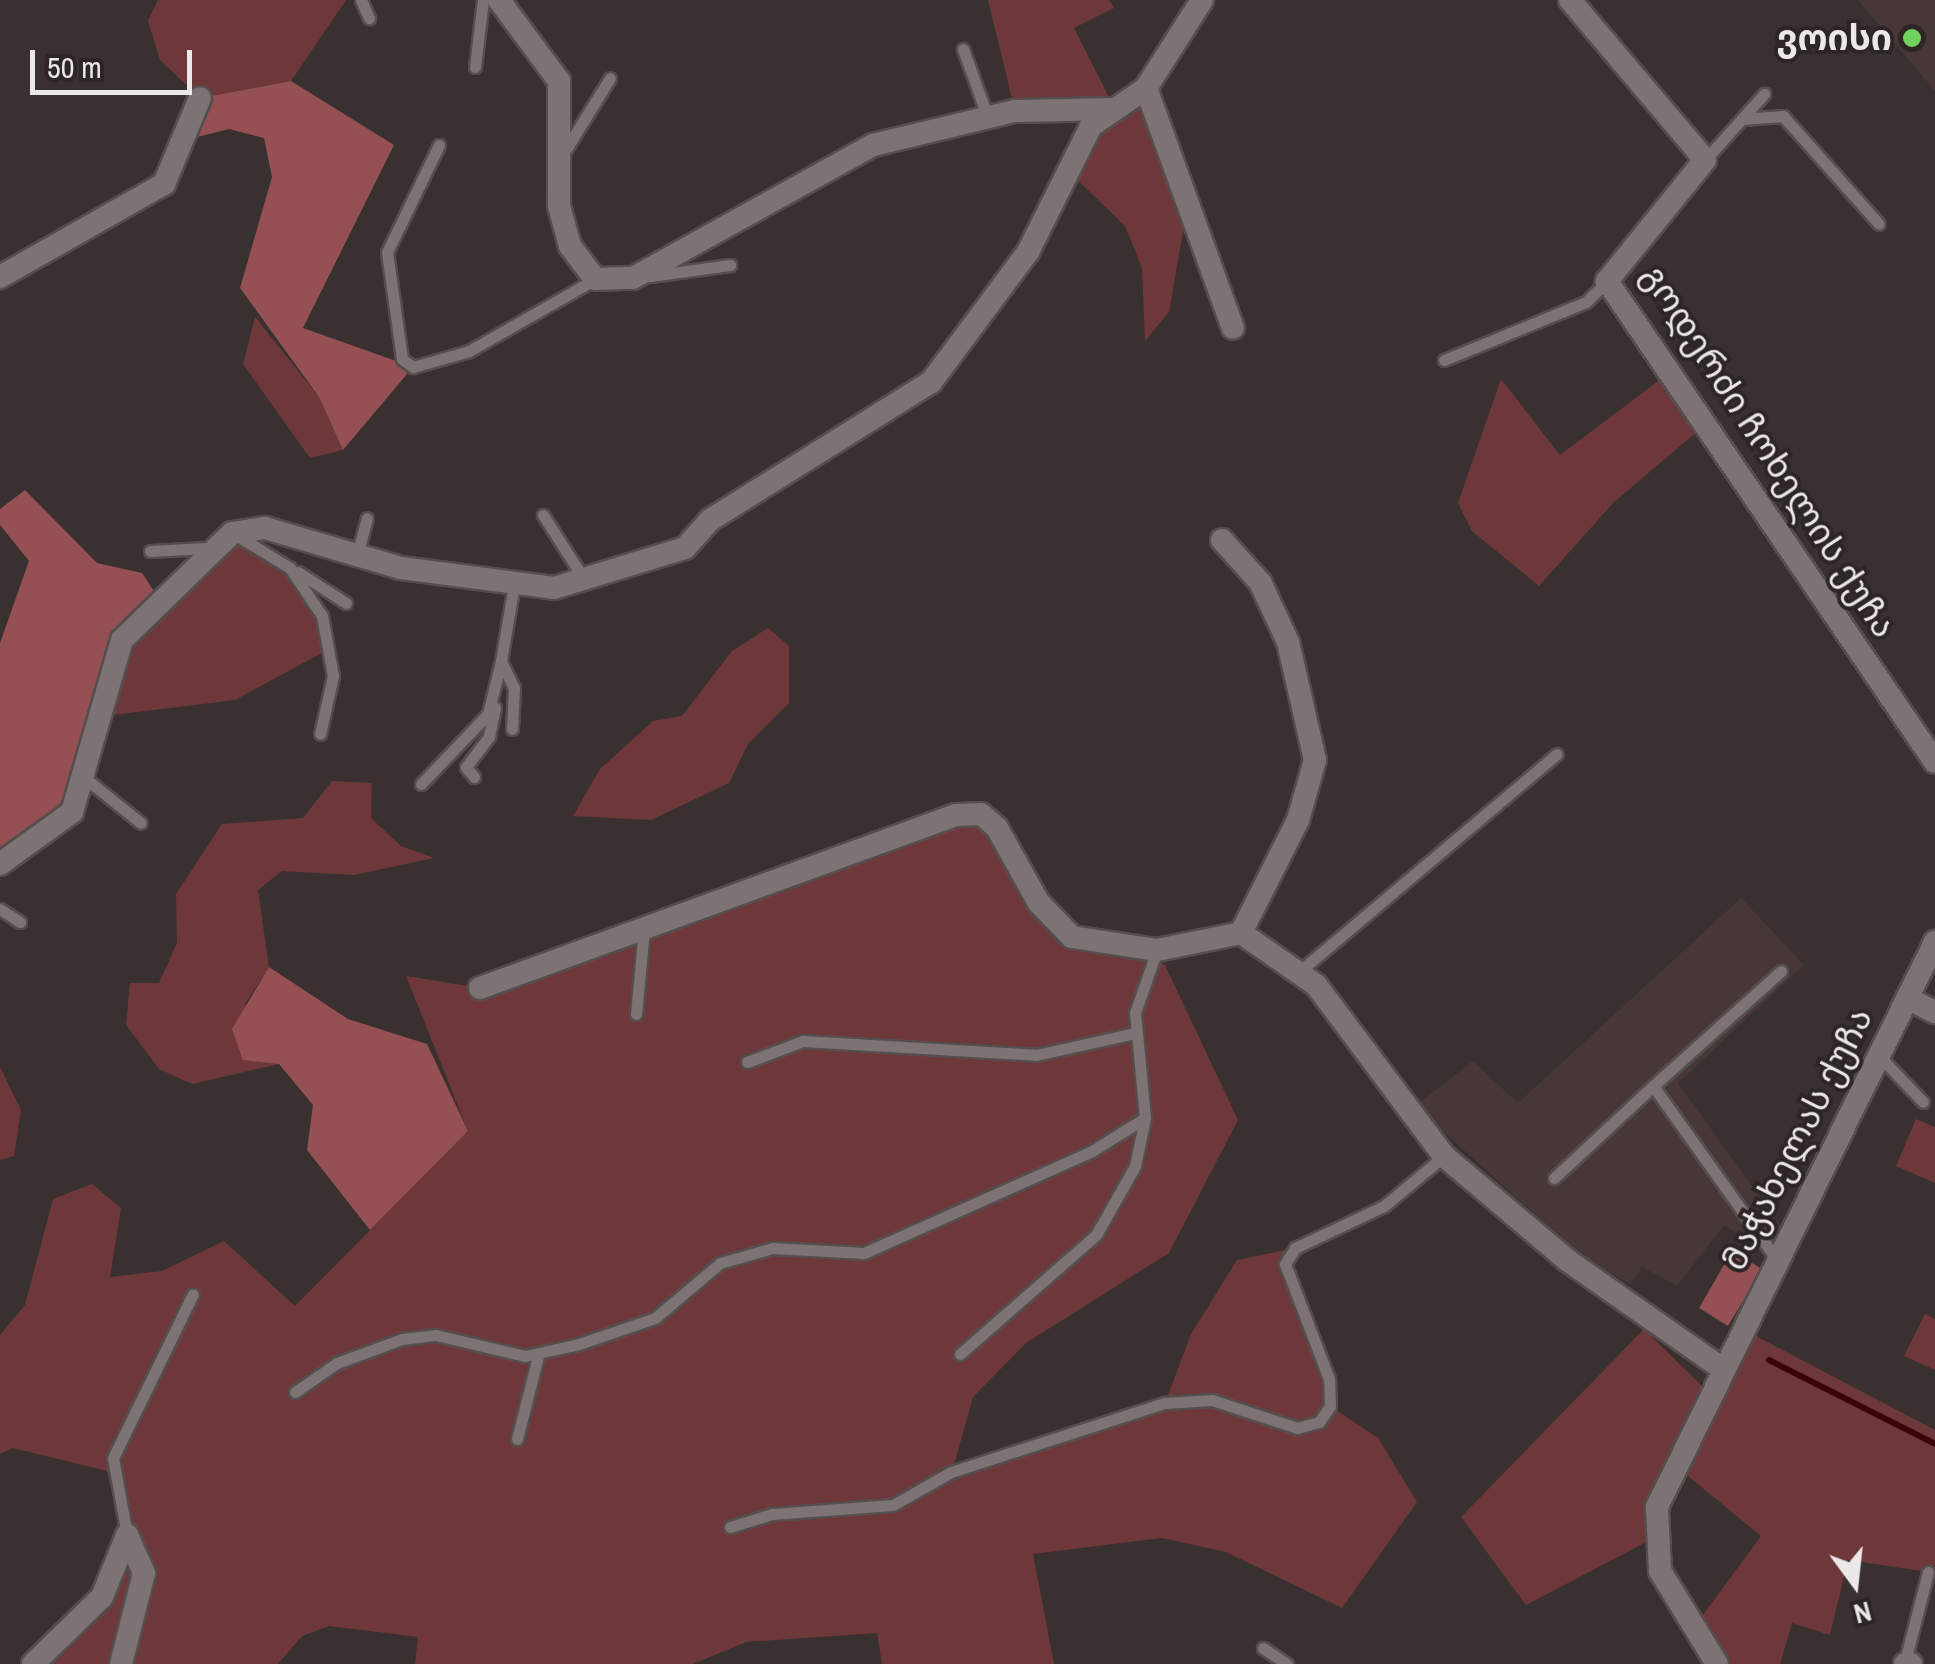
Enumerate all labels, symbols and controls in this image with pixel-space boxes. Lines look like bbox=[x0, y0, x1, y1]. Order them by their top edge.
place label: ვოისი bbox=[1777, 17, 1892, 59]
marker: ვოისი bbox=[1901, 27, 1923, 49]
scale bar bbox=[35, 30, 198, 92]
text: 50 m bbox=[47, 47, 102, 87]
street label: გოდერძი ჩოხელის ქუჩა bbox=[1633, 257, 1905, 645]
street label: მაჭახელას ქუჩა bbox=[1713, 1001, 1881, 1277]
north arrow bbox=[1805, 1534, 1905, 1634]
text: N bbox=[1850, 1592, 1876, 1633]

